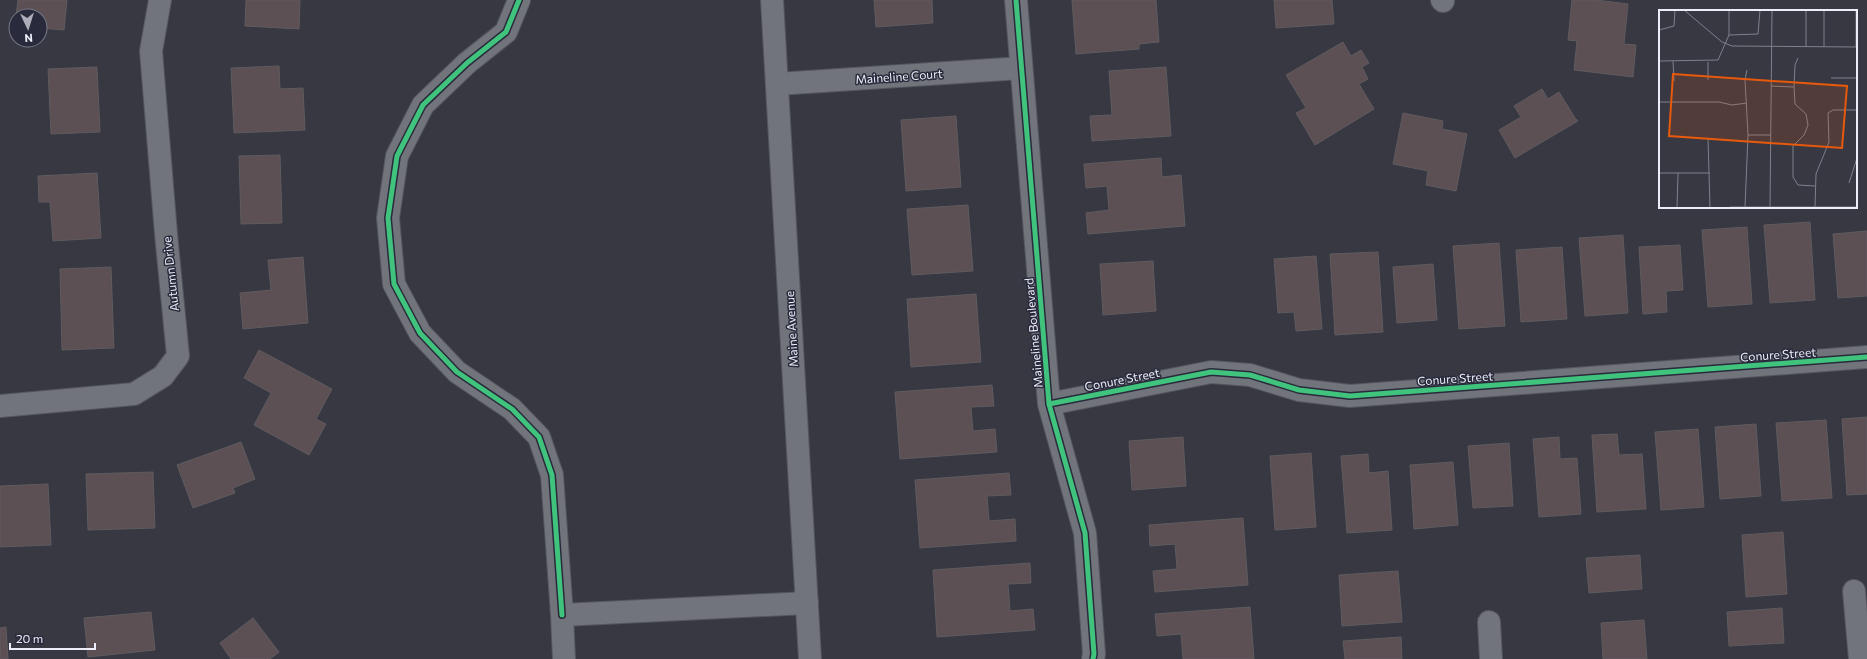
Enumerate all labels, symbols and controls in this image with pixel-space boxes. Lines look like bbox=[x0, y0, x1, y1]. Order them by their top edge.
north arrow bbox=[8, 8, 48, 48]
inset map bbox=[1659, 10, 1857, 208]
text: N bbox=[24, 32, 33, 45]
street label: Maineline Court bbox=[855, 66, 943, 86]
street label: Autumn Drive bbox=[159, 236, 181, 312]
street label: Maineline Boulevard bbox=[1021, 277, 1045, 389]
street label: Maine Avenue bbox=[782, 291, 800, 367]
street label: Conure Street bbox=[1740, 344, 1817, 364]
street label: Conure Street bbox=[1083, 365, 1161, 393]
street label: Conure Street bbox=[1417, 368, 1494, 388]
scale bar bbox=[10, 625, 95, 651]
text: 20 m bbox=[16, 631, 43, 645]

